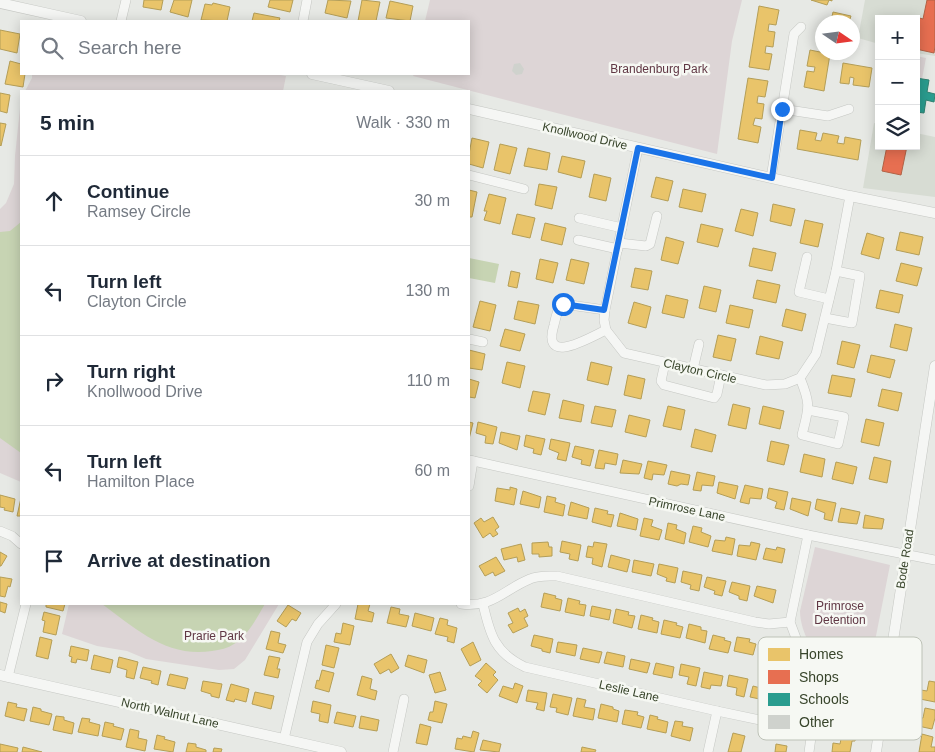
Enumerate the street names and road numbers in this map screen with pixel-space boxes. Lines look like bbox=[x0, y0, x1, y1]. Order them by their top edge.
street label: Knollwood Drive bbox=[541, 119, 629, 153]
street label: Clayton Circle bbox=[662, 356, 738, 386]
street label: Primrose Lane bbox=[647, 494, 727, 524]
street label: Bode Road bbox=[893, 528, 917, 590]
street label: Leslie Lane bbox=[598, 677, 661, 705]
street label: North Walnut Lane bbox=[120, 695, 220, 731]

